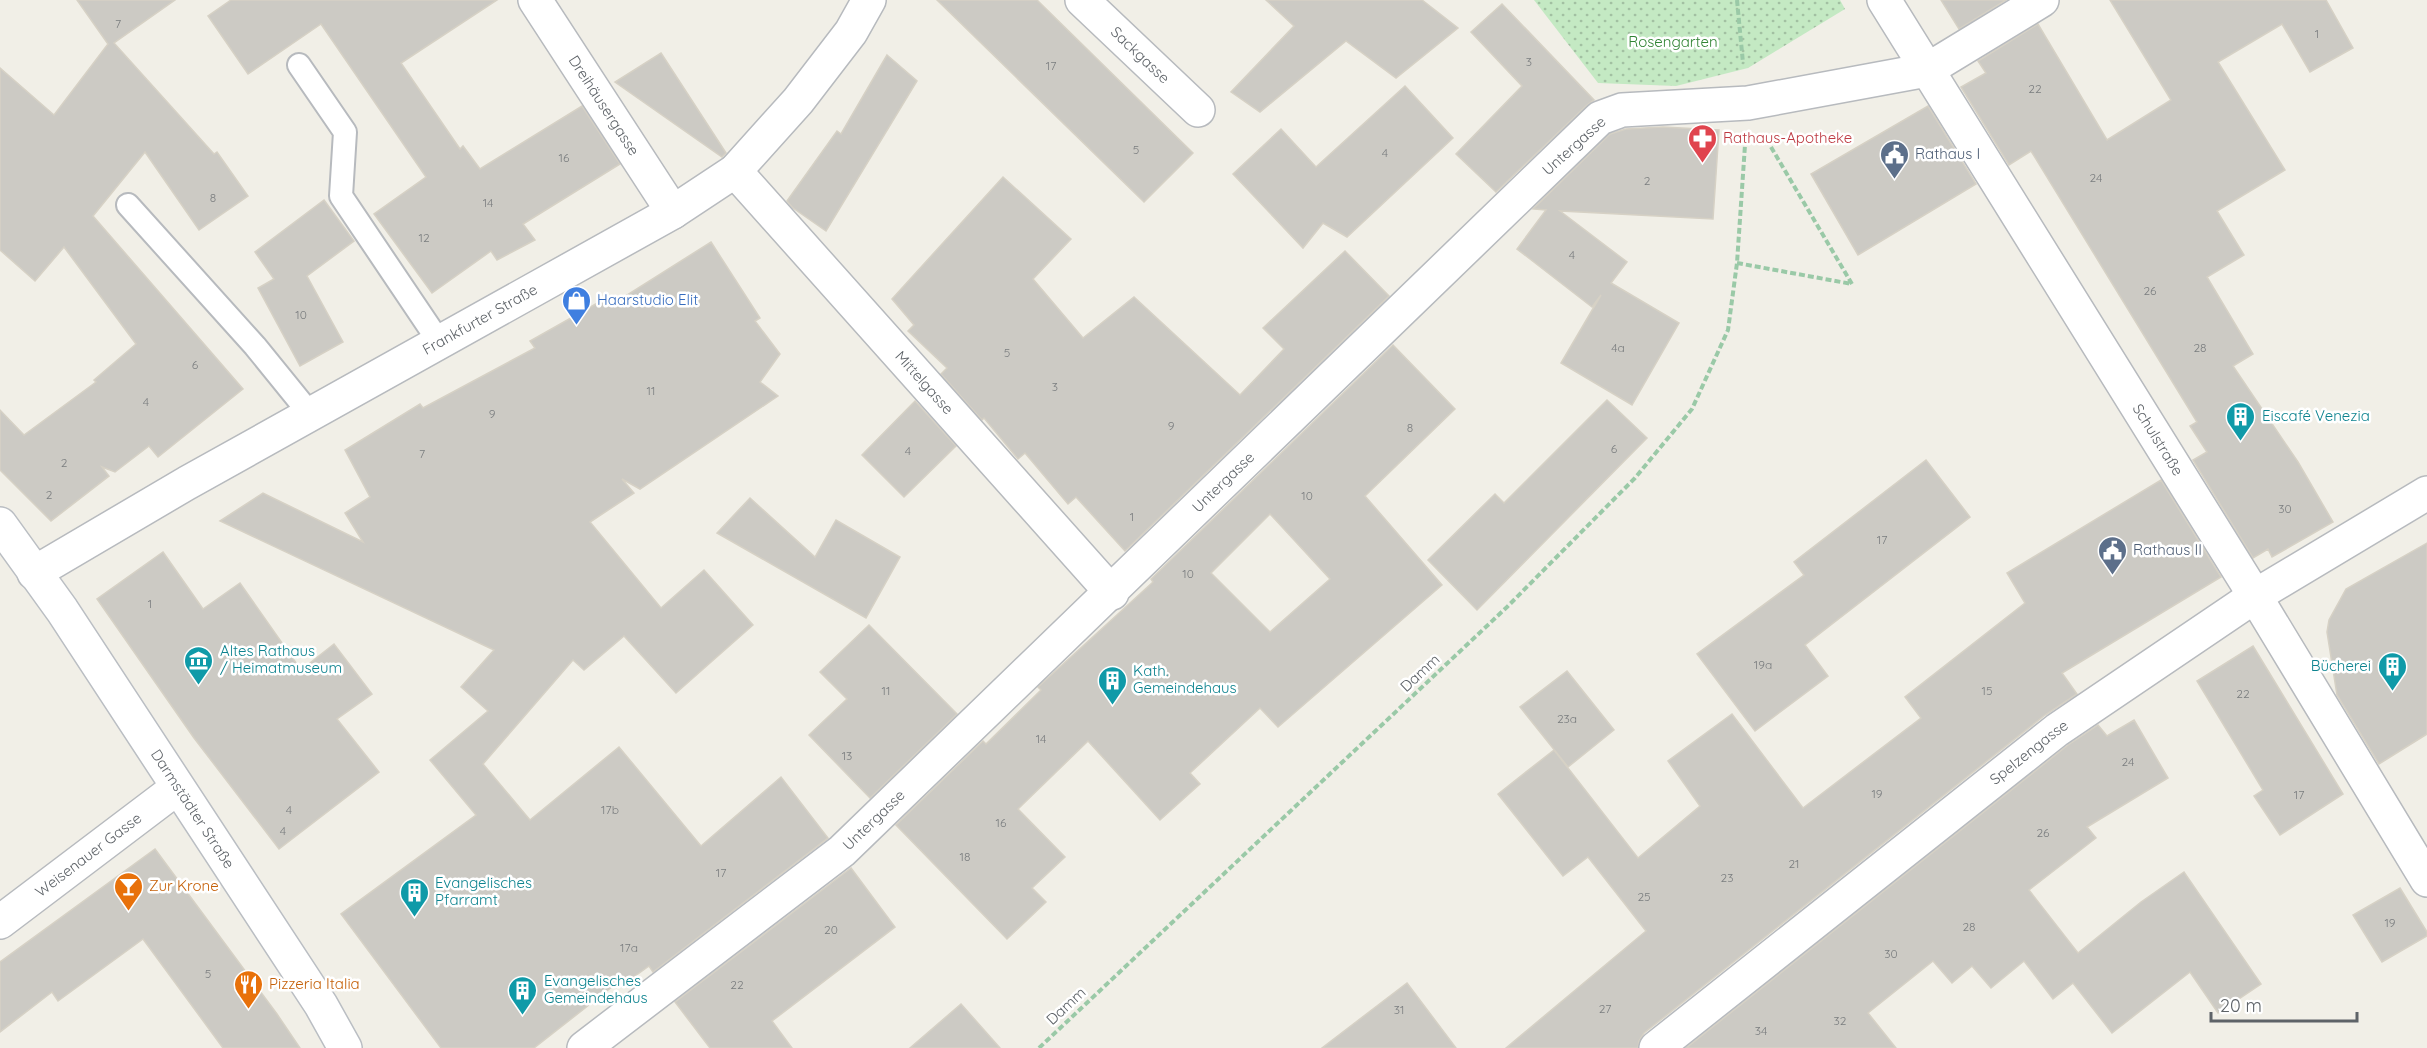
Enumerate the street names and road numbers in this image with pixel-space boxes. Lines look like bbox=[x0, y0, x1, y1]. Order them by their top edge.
street label: Sackgasse bbox=[1107, 22, 1174, 87]
street label: Dreihäusergasse bbox=[565, 52, 644, 159]
street label: Untergasse bbox=[1538, 112, 1609, 179]
street label: Frankfurter Straße bbox=[419, 280, 541, 359]
street label: Mittelgasse bbox=[891, 347, 958, 418]
street label: Schulstraße bbox=[2129, 400, 2188, 479]
street label: Untergasse bbox=[1188, 448, 1258, 516]
street label: Damm bbox=[1396, 650, 1443, 696]
street label: Spelzengasse bbox=[1986, 715, 2072, 789]
street label: Darmstädter Straße bbox=[147, 745, 239, 872]
street label: Untergasse bbox=[838, 785, 909, 854]
street label: Weisenauer Gasse bbox=[31, 808, 145, 901]
street label: Damm bbox=[1042, 983, 1089, 1029]

